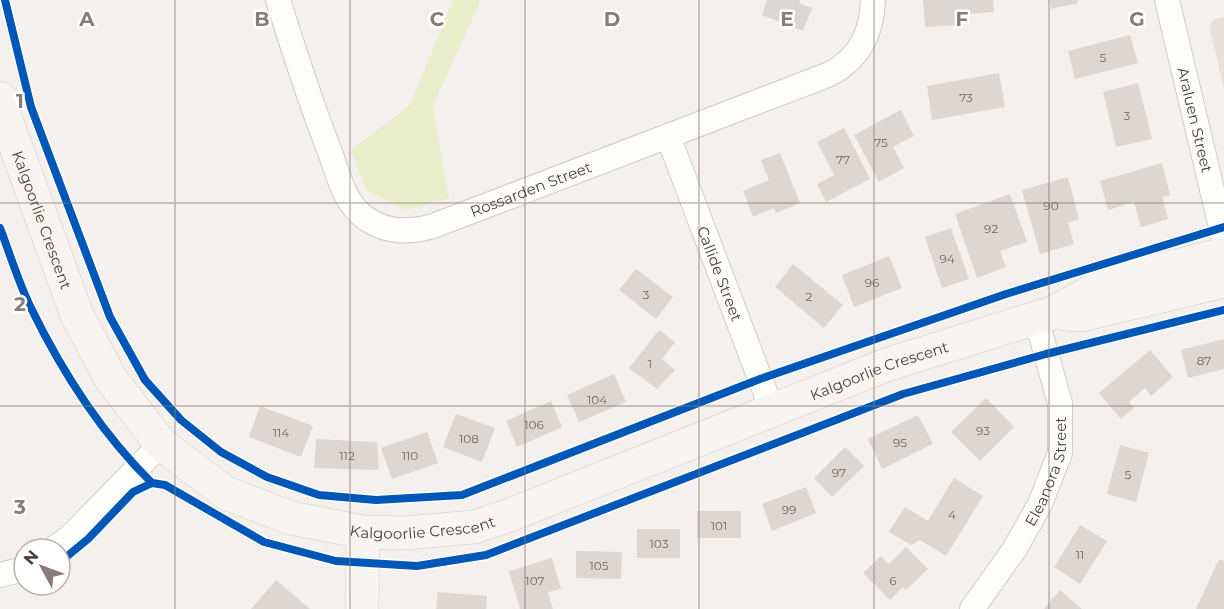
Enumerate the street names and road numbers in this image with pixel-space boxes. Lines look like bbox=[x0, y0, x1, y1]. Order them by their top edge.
street label: Araluen Street bbox=[1174, 65, 1217, 174]
street label: Kalgoorlie Crescent bbox=[9, 148, 76, 292]
street label: Rossarden Street bbox=[467, 157, 594, 220]
street label: Callide Street bbox=[694, 223, 747, 324]
street label: Kalgoorlie Crescent bbox=[807, 337, 951, 404]
street label: Eleanora Street bbox=[1020, 417, 1070, 529]
street label: Kalgoorlie Crescent bbox=[348, 511, 497, 543]

